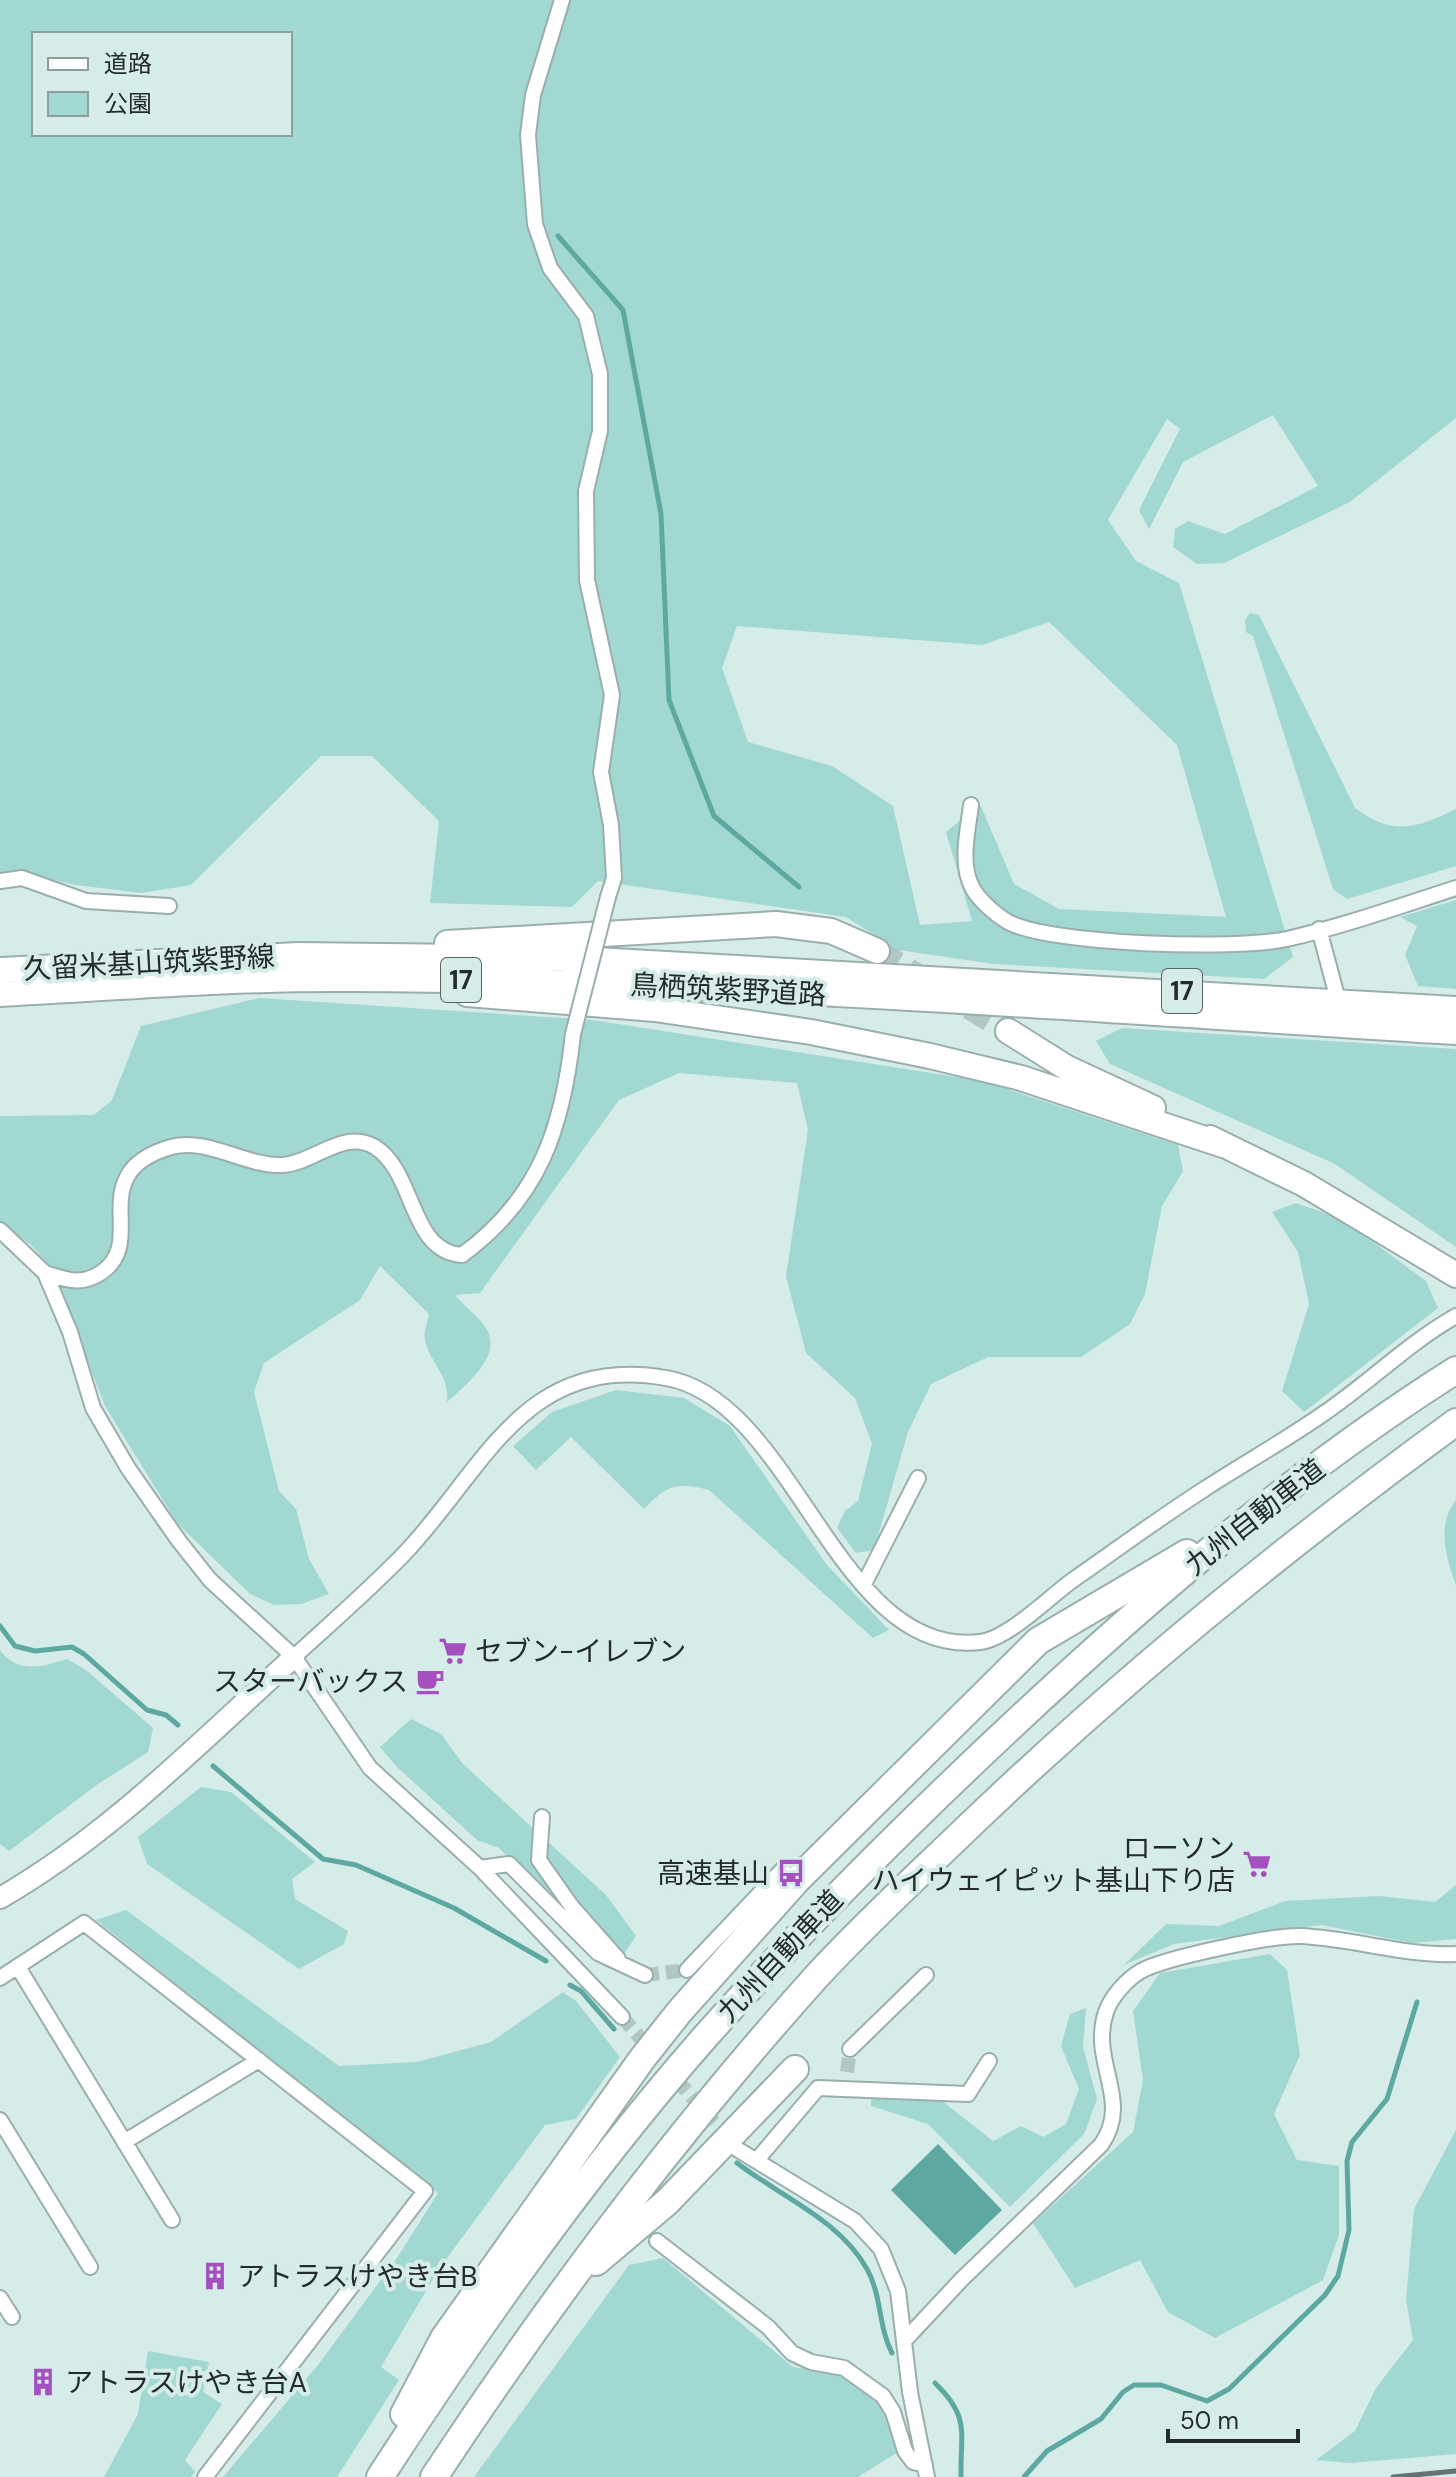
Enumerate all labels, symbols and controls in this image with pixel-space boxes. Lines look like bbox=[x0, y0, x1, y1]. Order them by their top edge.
legend bbox=[32, 32, 292, 136]
text: 道路 bbox=[104, 48, 152, 79]
text: 公園 bbox=[104, 88, 152, 119]
street label: 久留米基山筑紫野線 bbox=[22, 938, 276, 988]
road number: 17 bbox=[441, 958, 481, 1002]
street label: 鳥栖筑紫野道路 bbox=[629, 966, 827, 1014]
road number: 17 bbox=[1162, 969, 1202, 1013]
street label: 九州自動車道 bbox=[1177, 1451, 1333, 1583]
place label: セブン-イレブン bbox=[475, 1633, 686, 1670]
supermarket icon: セブン-イレブン bbox=[438, 1636, 468, 1666]
place label: スターバックス bbox=[213, 1663, 408, 1700]
cafe icon: スターバックス bbox=[415, 1666, 445, 1696]
place label: ローソン ハイウェイピット基山下り店 bbox=[872, 1830, 1235, 1899]
supermarket icon: ローソン ハイウェイピット基山下り店 bbox=[1242, 1849, 1272, 1879]
place label: 高速基山 bbox=[657, 1855, 769, 1892]
bus stop icon: 高速基山 bbox=[776, 1858, 806, 1888]
street label: 九州自動車道 bbox=[709, 1882, 851, 2030]
place label: アトラスけやき台B bbox=[237, 2258, 477, 2295]
building icon: アトラスけやき台B bbox=[200, 2261, 230, 2291]
place label: アトラスけやき台A bbox=[65, 2364, 307, 2401]
building icon: アトラスけやき台A bbox=[28, 2367, 58, 2397]
scale bar bbox=[1168, 2393, 1298, 2443]
text: 50 m bbox=[1180, 2405, 1239, 2436]

